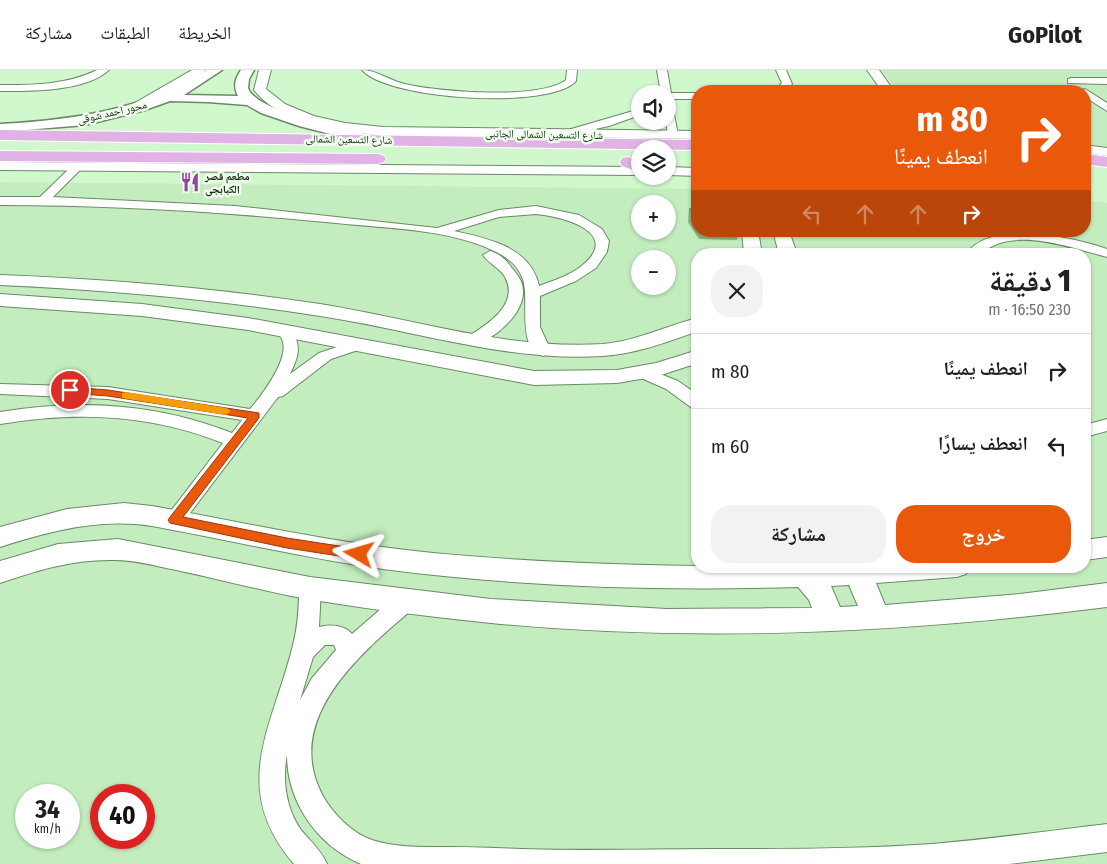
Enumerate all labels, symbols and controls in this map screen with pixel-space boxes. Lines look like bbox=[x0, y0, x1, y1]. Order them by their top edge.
text: GoPilot bbox=[1008, 21, 1082, 49]
text: مشاركة bbox=[25, 22, 72, 44]
text: الطبقات bbox=[100, 22, 150, 44]
text: الخريطة bbox=[178, 22, 231, 44]
map controls bbox=[631, 85, 676, 295]
button: sound bbox=[631, 85, 676, 130]
street label: محور احمد شوقى bbox=[76, 98, 148, 127]
text: 80 m bbox=[916, 98, 988, 140]
icon: right bbox=[1006, 105, 1071, 170]
street label: شارع التسعين الشمالى الجانبى bbox=[485, 127, 603, 142]
street label: شارع التسعين الشمالى bbox=[306, 132, 392, 147]
button: layers bbox=[631, 140, 676, 185]
text: انعطف يمينًا bbox=[894, 143, 988, 170]
place label: مطعم قصر الكبابجى bbox=[204, 170, 250, 197]
restaurant icon: مطعم قصر الكبابجى bbox=[179, 171, 201, 193]
button: + bbox=[631, 195, 676, 240]
icon: left bbox=[798, 200, 826, 228]
icon: ahead bbox=[851, 200, 879, 228]
icon: ahead bbox=[904, 200, 932, 228]
icon: right bbox=[957, 200, 985, 228]
button: − bbox=[631, 250, 676, 295]
text: 1 دقيقة bbox=[989, 263, 1071, 299]
button: close bbox=[711, 265, 763, 317]
text: 230 m · 16:50 bbox=[988, 300, 1071, 319]
text: انعطف يمينًا bbox=[943, 357, 1028, 380]
icon: right bbox=[1043, 357, 1071, 385]
text: 80 m bbox=[711, 360, 750, 383]
pin bbox=[49, 369, 91, 411]
icon: arrive bbox=[56, 376, 84, 404]
text: انعطف يسارًا bbox=[938, 432, 1028, 455]
icon: left bbox=[1043, 432, 1071, 460]
text: 60 m bbox=[711, 435, 749, 458]
button: مشاركة bbox=[711, 505, 886, 563]
button: خروج bbox=[896, 505, 1071, 563]
position arrow bbox=[332, 527, 384, 579]
speed limit sign: 40 bbox=[90, 784, 155, 849]
text: 34 bbox=[35, 795, 60, 825]
text: km/h bbox=[34, 822, 61, 836]

